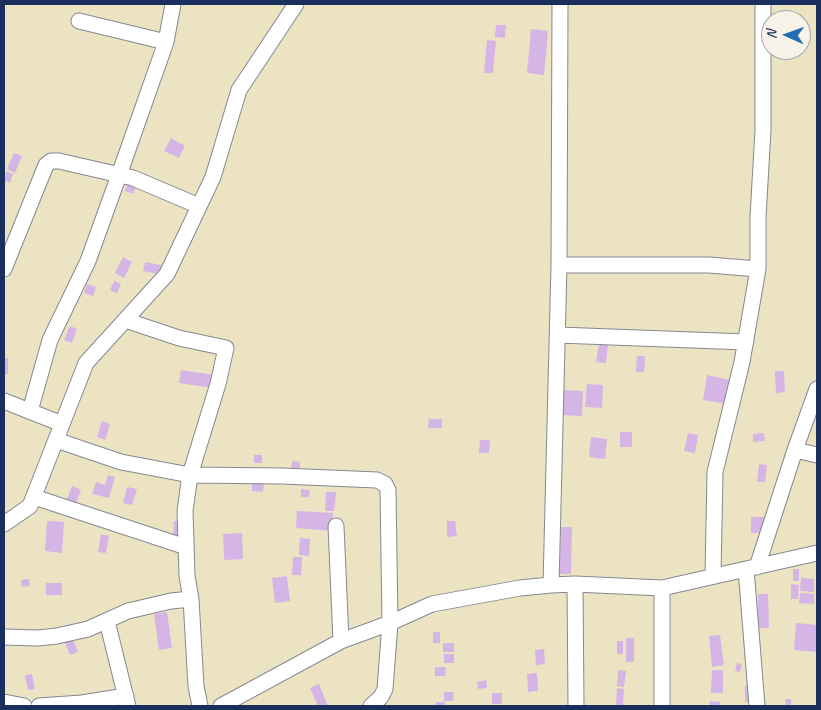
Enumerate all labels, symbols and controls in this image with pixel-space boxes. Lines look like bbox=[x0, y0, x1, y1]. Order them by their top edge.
north arrow bbox=[761, 10, 811, 60]
text: N bbox=[763, 30, 780, 39]

